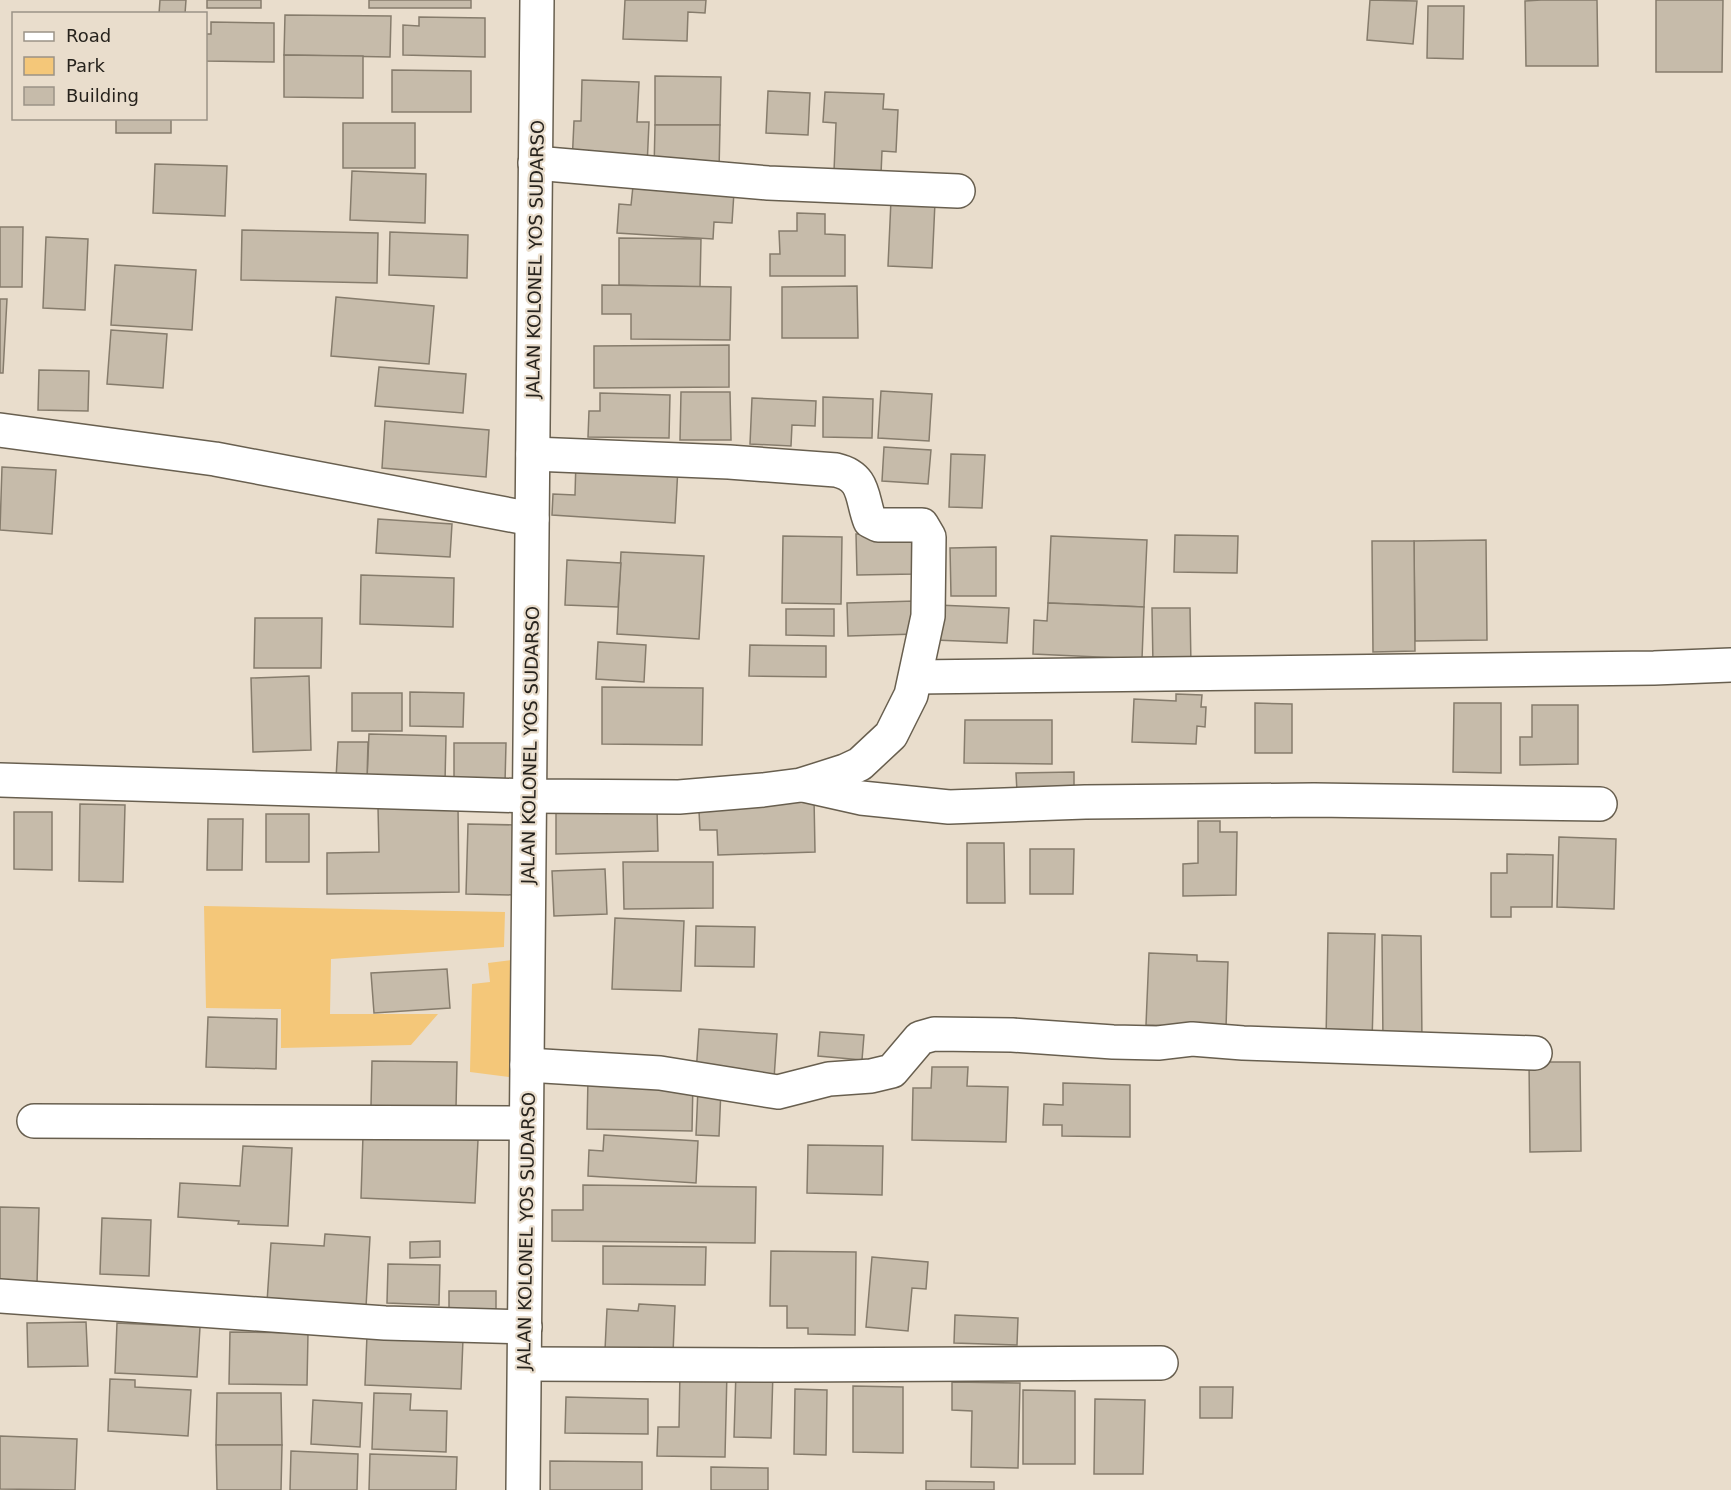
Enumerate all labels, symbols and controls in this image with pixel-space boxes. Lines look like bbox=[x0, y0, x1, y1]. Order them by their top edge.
legend bbox=[12, 12, 207, 120]
text: Road bbox=[66, 25, 111, 46]
text: Park bbox=[66, 55, 105, 76]
text: Building bbox=[66, 85, 139, 106]
street label: JALAN KOLONEL YOS SUDARSO bbox=[522, 120, 548, 399]
street label: JALAN KOLONEL YOS SUDARSO bbox=[517, 606, 543, 885]
street label: JALAN KOLONEL YOS SUDARSO bbox=[513, 1092, 539, 1371]

